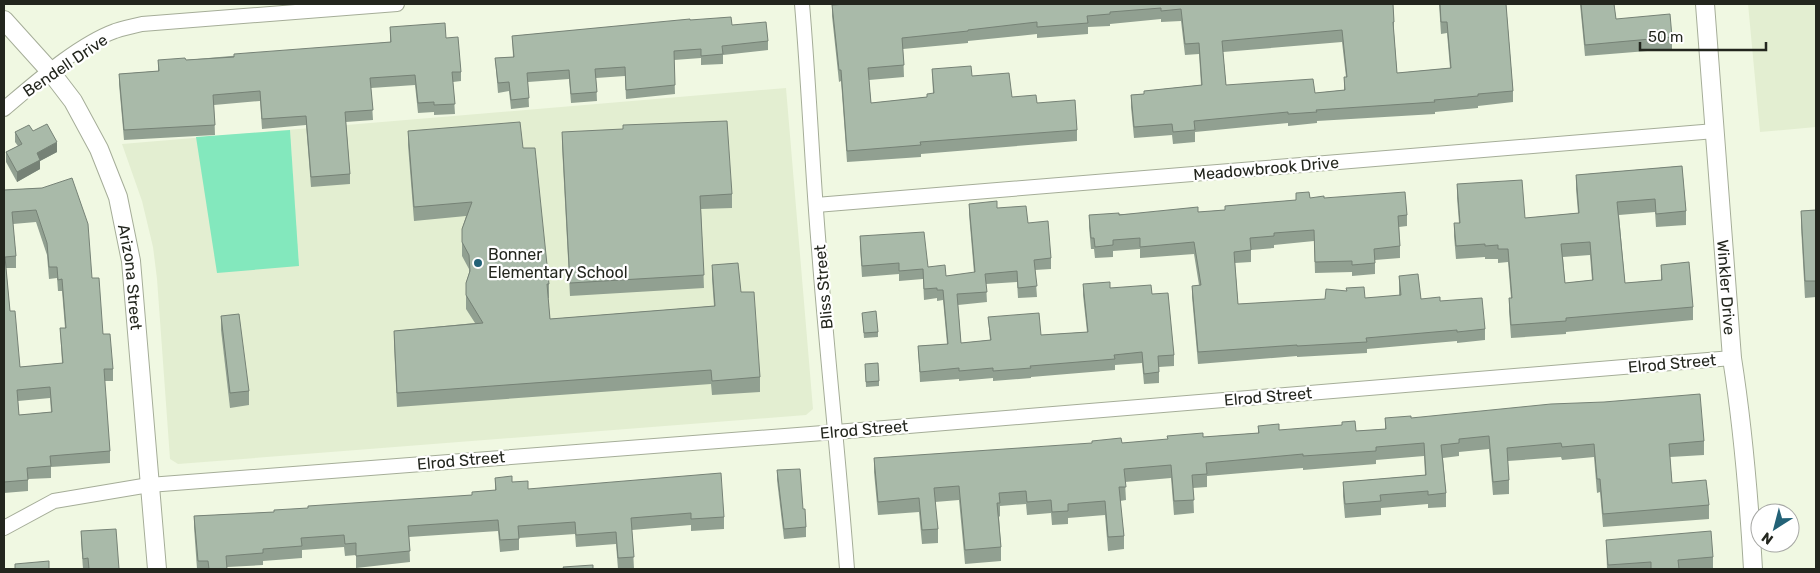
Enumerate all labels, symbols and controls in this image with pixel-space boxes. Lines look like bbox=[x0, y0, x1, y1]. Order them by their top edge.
scale bar bbox=[1640, 20, 1766, 52]
text: 50 m bbox=[1648, 28, 1683, 46]
street label: Bendell Drive bbox=[19, 30, 111, 101]
street label: Meadowbrook Drive bbox=[1192, 153, 1340, 184]
street label: Arizona Street bbox=[114, 223, 146, 331]
street label: Winkler Drive bbox=[1713, 239, 1739, 336]
street label: Bliss Street bbox=[810, 244, 837, 330]
place label: Bonner Elementary School bbox=[488, 245, 628, 282]
marker: Bonner Elementary School bbox=[472, 257, 484, 269]
street label: Elrod Street bbox=[1627, 350, 1717, 377]
street label: Elrod Street bbox=[1223, 383, 1313, 410]
street label: Elrod Street bbox=[819, 416, 909, 443]
street label: Elrod Street bbox=[416, 447, 506, 474]
north arrow bbox=[1750, 503, 1800, 553]
text: N bbox=[1759, 528, 1777, 548]

